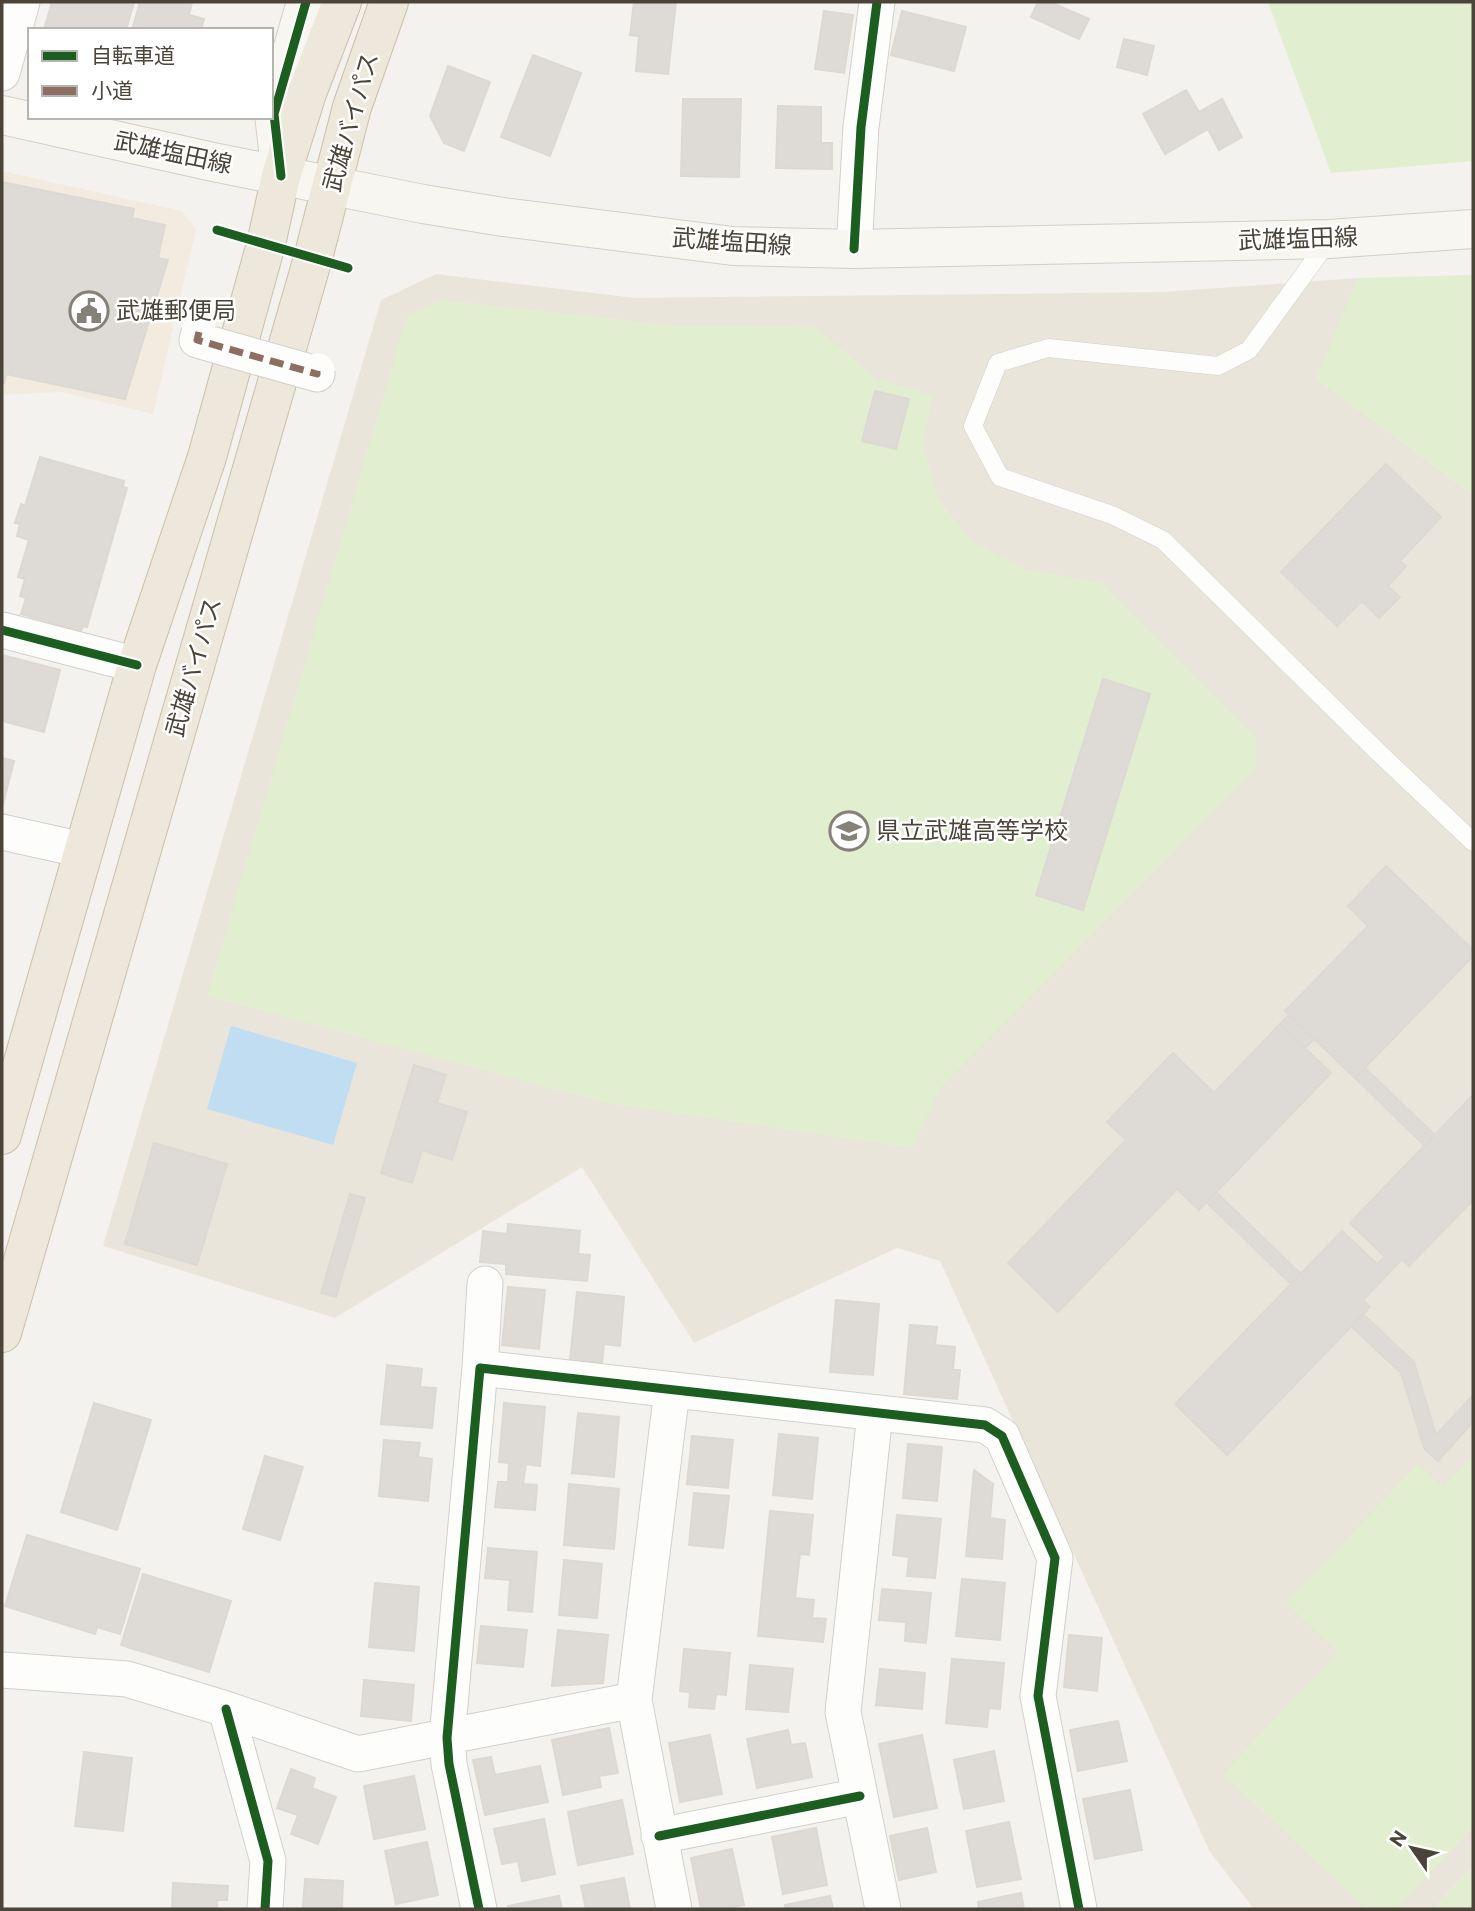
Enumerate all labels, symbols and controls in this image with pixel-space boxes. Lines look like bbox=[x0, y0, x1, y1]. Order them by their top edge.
legend bbox=[28, 28, 273, 119]
text: 自転車道 bbox=[91, 42, 175, 67]
street label: 武雄バイパス bbox=[316, 49, 383, 195]
text: 小道 bbox=[91, 77, 133, 102]
street label: 武雄塩田線 bbox=[112, 125, 235, 178]
street label: 武雄塩田線 bbox=[1237, 221, 1358, 254]
street label: 武雄塩田線 bbox=[671, 222, 793, 259]
public building icon: 武雄郵便局 bbox=[68, 290, 110, 332]
place label: 武雄郵便局 bbox=[116, 295, 236, 324]
street label: 武雄バイパス bbox=[159, 594, 226, 740]
school or university icon: 県立武雄高等学校 bbox=[828, 810, 870, 852]
place label: 県立武雄高等学校 bbox=[876, 815, 1068, 844]
north arrow bbox=[1377, 1813, 1447, 1883]
text: N bbox=[1384, 1826, 1411, 1851]

